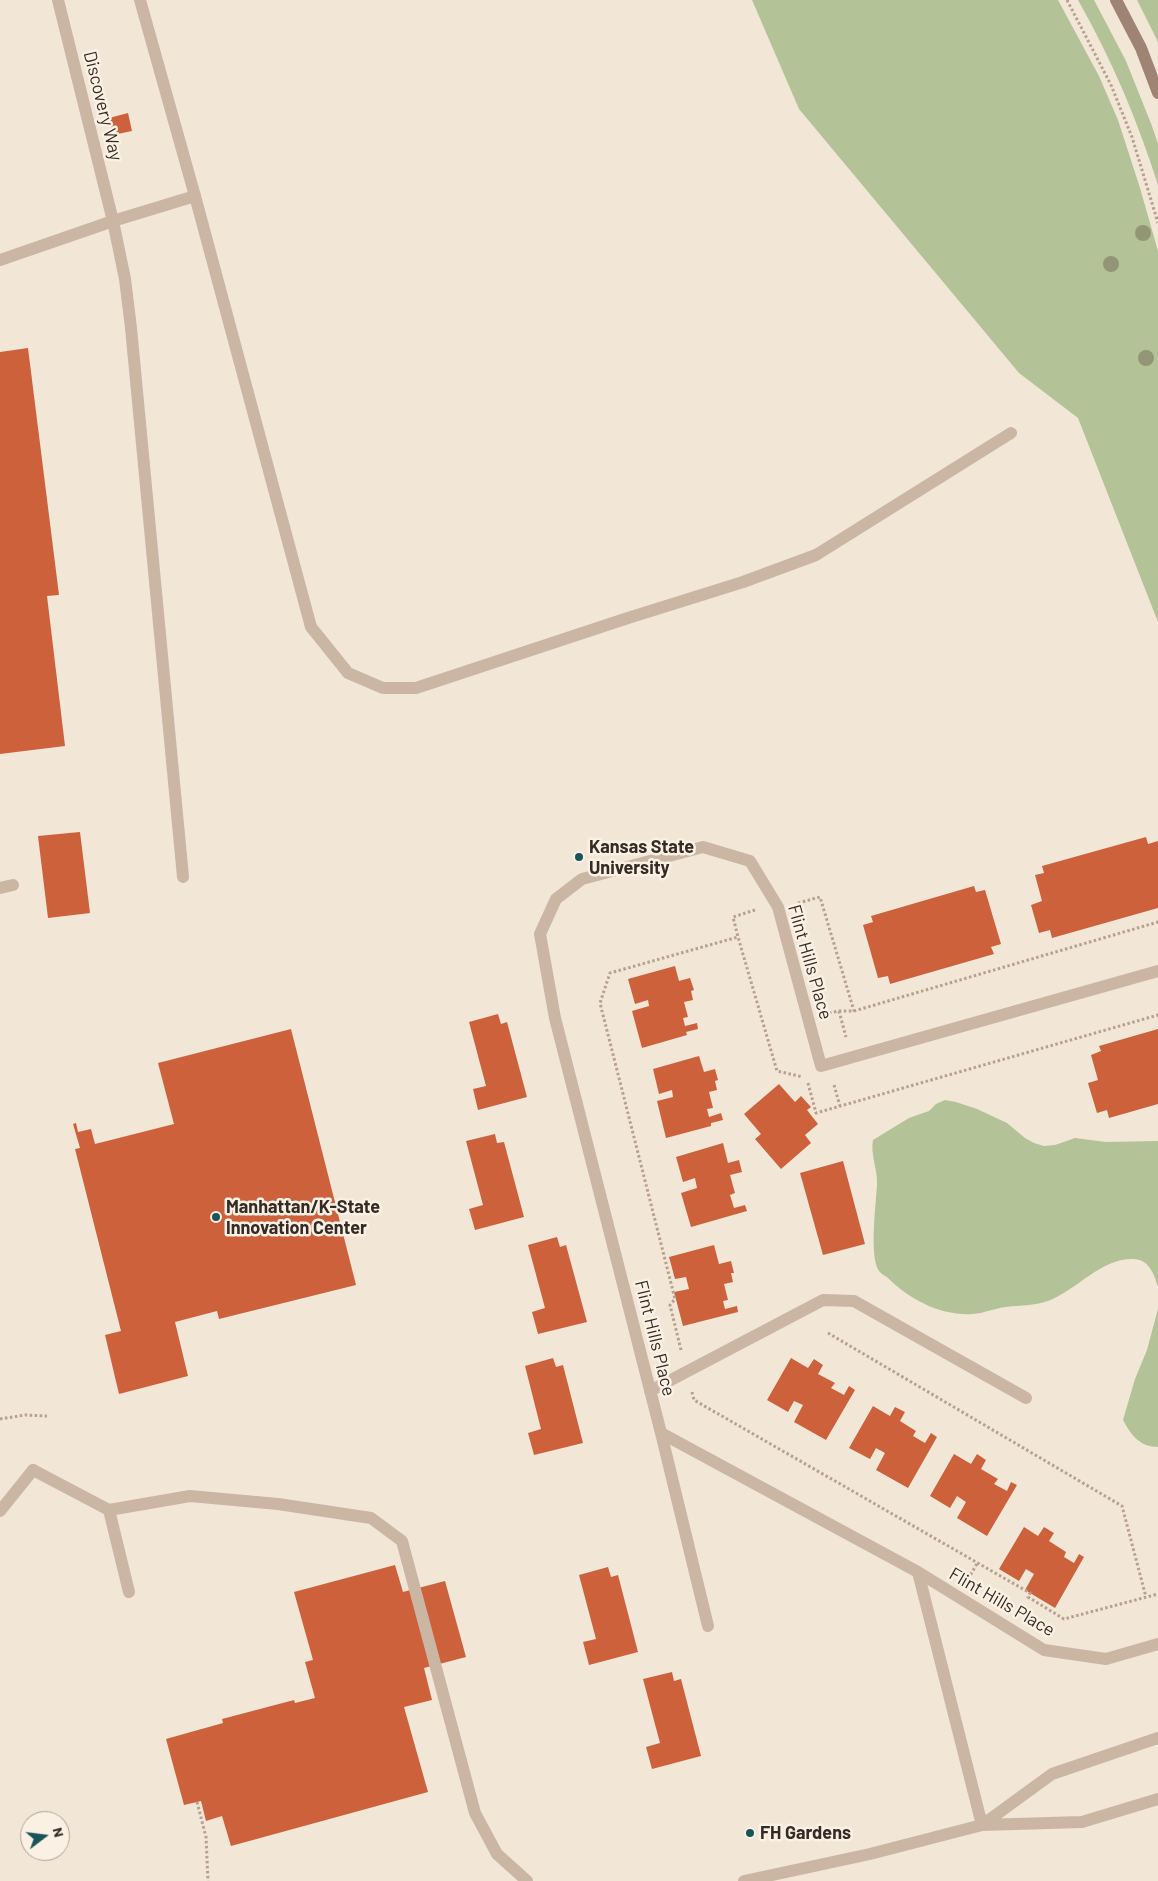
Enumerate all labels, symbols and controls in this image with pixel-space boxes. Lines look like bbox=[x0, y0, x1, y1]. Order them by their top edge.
street label: Discovery Way bbox=[79, 49, 127, 163]
place label: Kansas State University bbox=[589, 836, 694, 879]
marker: Kansas State University bbox=[573, 851, 585, 863]
street label: Flint Hills Place bbox=[783, 902, 837, 1022]
place label: Manhattan/K-State Innovation Center bbox=[226, 1196, 380, 1238]
marker: Manhattan/K-State Innovation Center bbox=[210, 1211, 222, 1223]
street label: Flint Hills Place bbox=[630, 1278, 680, 1398]
street label: Flint Hills Place bbox=[945, 1563, 1059, 1641]
north arrow bbox=[20, 1811, 70, 1861]
place label: FH Gardens bbox=[760, 1822, 851, 1844]
text: N bbox=[50, 1826, 68, 1839]
marker: FH Gardens bbox=[744, 1827, 756, 1839]

